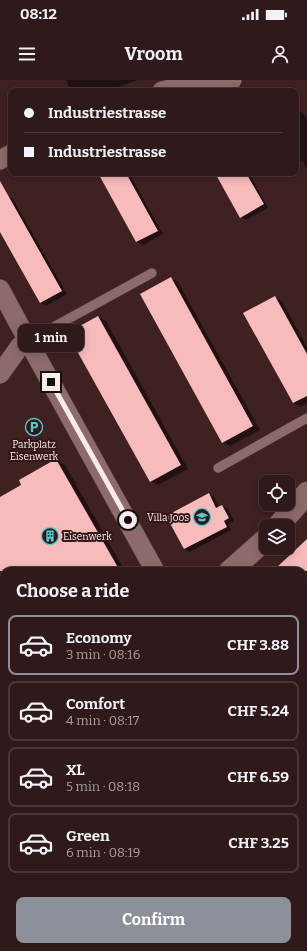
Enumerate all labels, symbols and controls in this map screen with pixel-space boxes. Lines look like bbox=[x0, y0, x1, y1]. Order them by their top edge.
text: 08:12 bbox=[20, 5, 57, 23]
icon: menu bbox=[16, 43, 38, 65]
text: Vroom bbox=[124, 43, 183, 65]
icon: person bbox=[269, 43, 291, 65]
text: Industriestrasse bbox=[48, 104, 166, 122]
text: Industriestrasse bbox=[48, 143, 166, 161]
callout: 1 min bbox=[18, 324, 84, 352]
text: 1 min bbox=[35, 330, 67, 345]
route end bbox=[42, 373, 60, 391]
parking icon: Parkplatz Eisenwerk bbox=[24, 417, 44, 437]
place label: Parkplatz Eisenwerk bbox=[10, 439, 59, 463]
map controls bbox=[259, 475, 295, 555]
button: locate bbox=[259, 475, 295, 511]
school or university icon: Villa Joos bbox=[192, 507, 212, 527]
route start bbox=[119, 511, 137, 529]
place label: Villa Joos bbox=[147, 512, 189, 524]
button: layers bbox=[259, 519, 295, 555]
building icon: Eisenwerk bbox=[40, 526, 60, 546]
place label: Eisenwerk bbox=[63, 531, 112, 543]
text: Choose a ride bbox=[16, 580, 129, 602]
icon: car bbox=[18, 627, 54, 663]
text: Economy bbox=[66, 629, 132, 647]
text: CHF 3.88 bbox=[227, 636, 289, 654]
text: 3 min · 08:16 bbox=[66, 647, 140, 662]
icon: car bbox=[18, 693, 54, 729]
text: Comfort bbox=[66, 695, 125, 713]
text: CHF 5.24 bbox=[227, 702, 289, 720]
text: 4 min · 08:17 bbox=[66, 713, 139, 728]
icon: car bbox=[18, 759, 54, 795]
text: XL bbox=[66, 761, 85, 779]
text: CHF 6.59 bbox=[227, 768, 289, 786]
text: 5 min · 08:18 bbox=[66, 779, 140, 794]
icon: car bbox=[18, 825, 54, 861]
text: Green bbox=[66, 827, 110, 845]
text: CHF 3.25 bbox=[228, 834, 289, 852]
text: 6 min · 08:19 bbox=[66, 845, 140, 860]
button: Confirm bbox=[16, 897, 291, 943]

